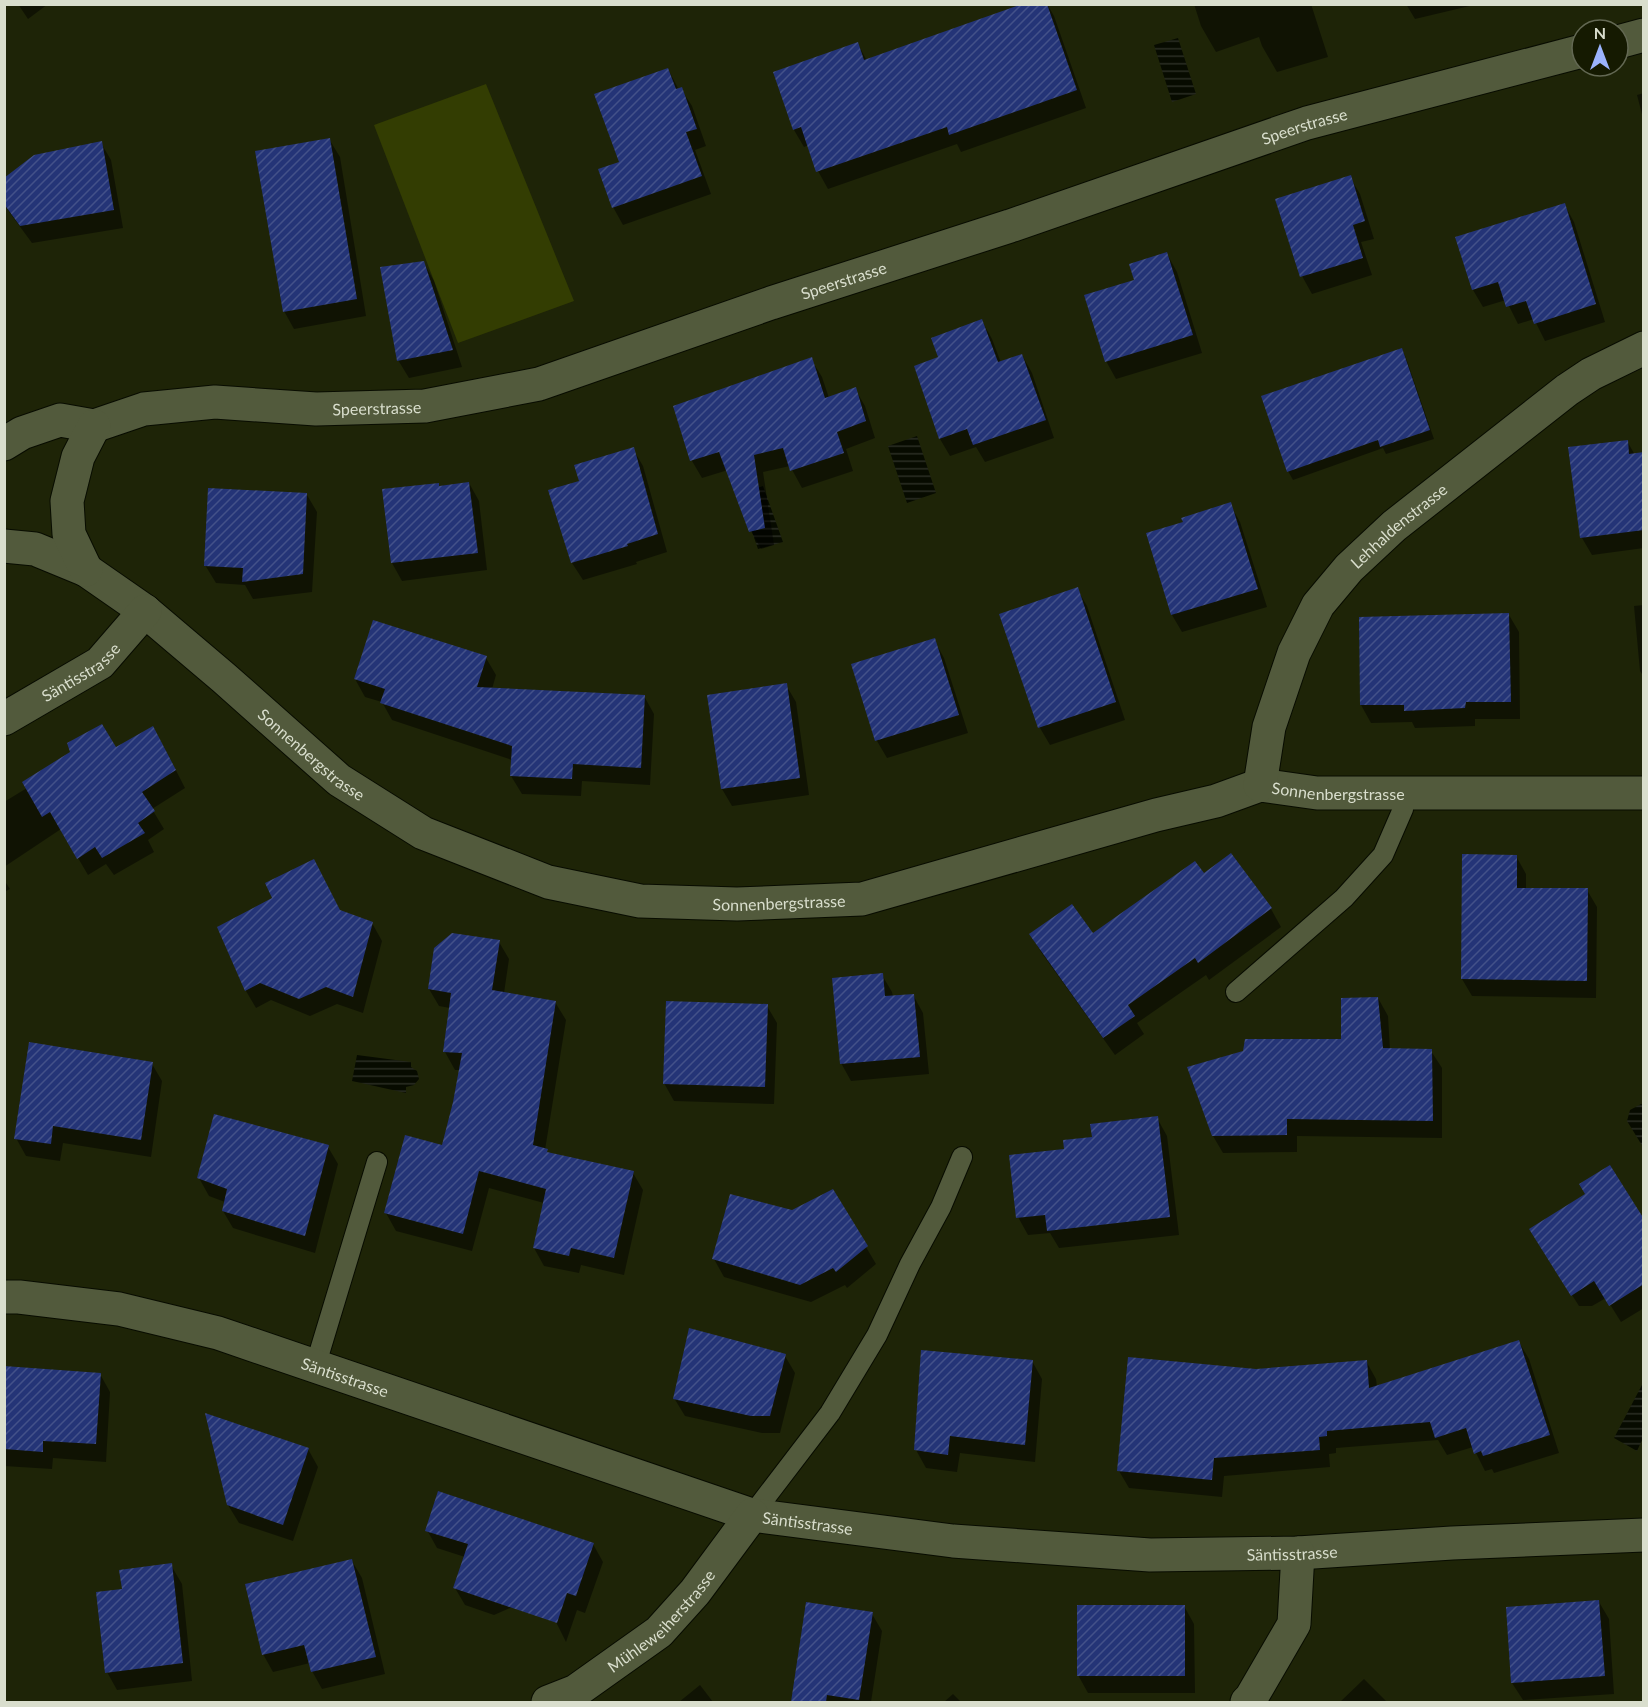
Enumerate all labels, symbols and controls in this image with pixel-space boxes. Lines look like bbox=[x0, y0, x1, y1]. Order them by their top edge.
north arrow bbox=[1570, 18, 1630, 78]
text: N bbox=[1594, 23, 1606, 42]
street label: Speerstrasse bbox=[1259, 103, 1349, 148]
street label: Speerstrasse bbox=[798, 257, 888, 302]
street label: Speerstrasse bbox=[332, 397, 421, 418]
street label: Lehhaldenstrasse bbox=[1346, 479, 1450, 572]
street label: Säntisstrasse bbox=[38, 638, 123, 705]
street label: Sonnenbergstrasse bbox=[255, 704, 369, 804]
street label: Sonnenbergstrasse bbox=[1271, 777, 1405, 803]
street label: Sonnenbergstrasse bbox=[712, 890, 846, 914]
street label: Säntisstrasse bbox=[299, 1353, 391, 1400]
street label: Säntisstrasse bbox=[762, 1507, 854, 1537]
street label: Säntisstrasse bbox=[1247, 1541, 1338, 1563]
street label: Mühleweiherstrasse bbox=[603, 1565, 718, 1675]

